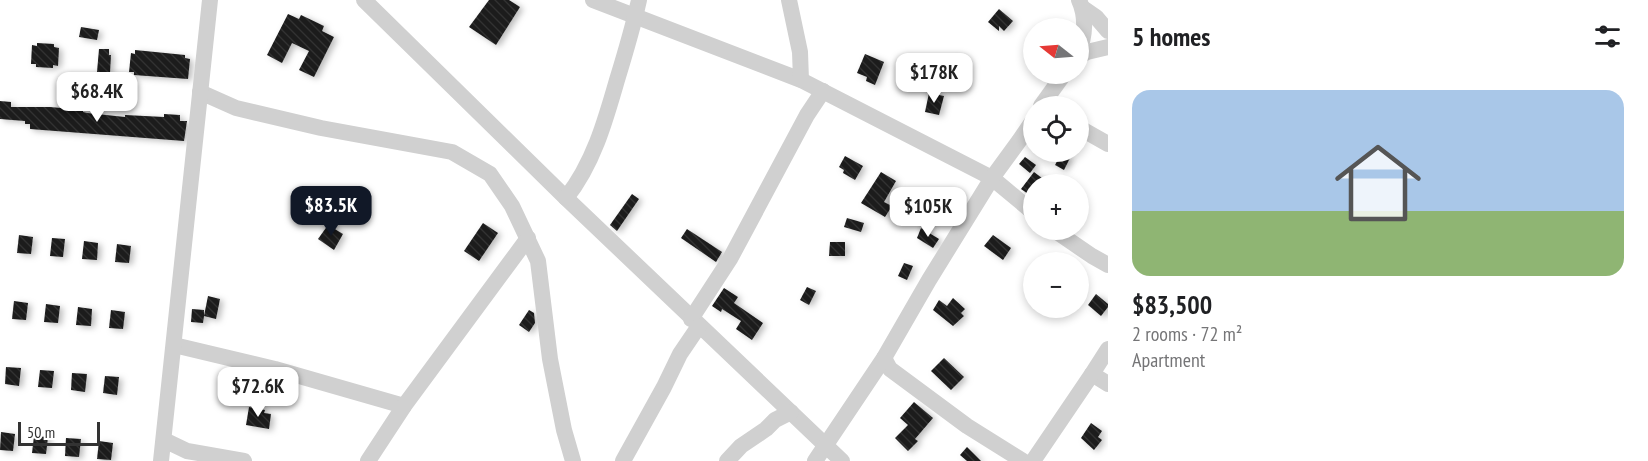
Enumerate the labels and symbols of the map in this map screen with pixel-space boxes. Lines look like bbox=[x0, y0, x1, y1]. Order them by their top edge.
north arrow bbox=[1023, 18, 1089, 84]
pin: $178K bbox=[892, 53, 976, 104]
pin: $68.4K bbox=[48, 72, 146, 123]
pin: $83.5K bbox=[282, 186, 380, 237]
pin: $105K bbox=[886, 187, 970, 238]
pin: $72.6K bbox=[209, 367, 307, 418]
scale bar bbox=[18, 419, 100, 446]

